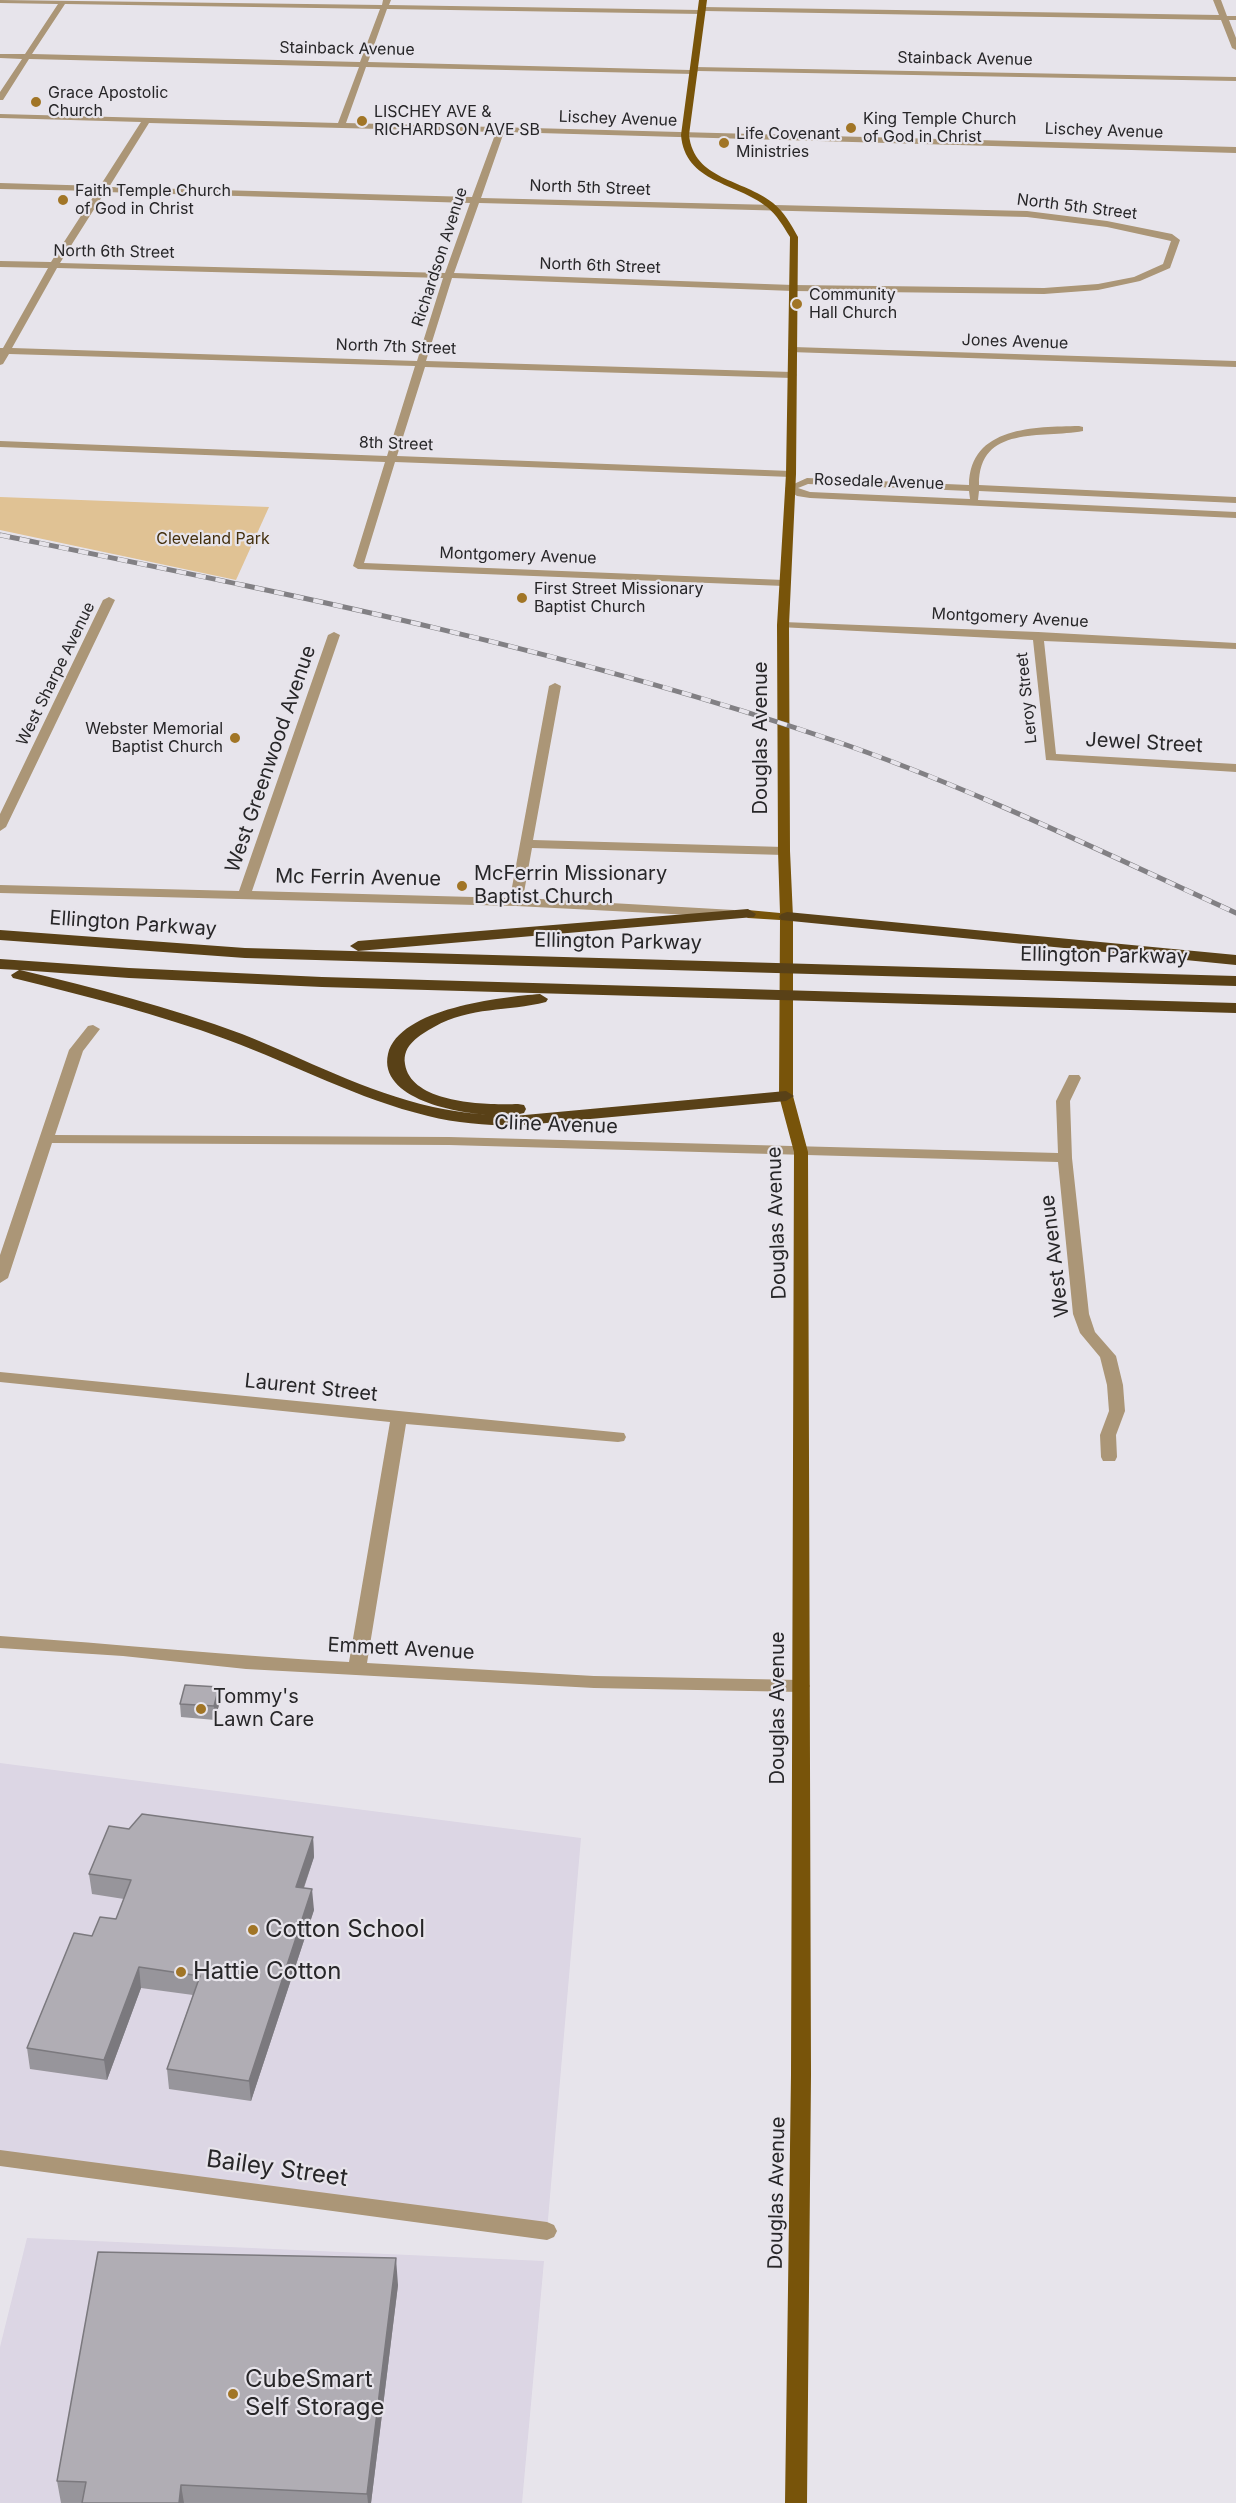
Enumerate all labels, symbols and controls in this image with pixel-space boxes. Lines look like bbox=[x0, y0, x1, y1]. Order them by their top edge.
street label: Stainback Avenue bbox=[279, 38, 415, 60]
street label: Stainback Avenue bbox=[897, 48, 1033, 70]
place label: Grace Apostolic Church bbox=[48, 83, 168, 121]
marker: Grace Apostolic Church bbox=[29, 95, 43, 109]
place label: LISCHEY AVE & RICHARDSON AVE SB bbox=[374, 102, 540, 140]
street label: Lischey Avenue bbox=[558, 107, 678, 131]
place label: King Temple Church of God in Christ bbox=[863, 109, 1017, 147]
marker: LISCHEY AVE & RICHARDSON AVE SB bbox=[355, 114, 369, 128]
street label: Lischey Avenue bbox=[1044, 119, 1164, 143]
marker: King Temple Church of God in Christ bbox=[844, 121, 858, 135]
place label: Life Covenant Ministries bbox=[736, 124, 840, 162]
marker: Life Covenant Ministries bbox=[717, 136, 731, 150]
street label: North 5th Street bbox=[529, 176, 651, 200]
place label: Faith Temple Church of God in Christ bbox=[75, 181, 231, 219]
street label: Richardson Avenue bbox=[408, 185, 472, 329]
street label: North 5th Street bbox=[1016, 190, 1138, 224]
marker: Faith Temple Church of God in Christ bbox=[56, 193, 70, 207]
street label: North 6th Street bbox=[53, 241, 175, 263]
street label: North 6th Street bbox=[539, 254, 661, 278]
place label: Community Hall Church bbox=[809, 285, 897, 323]
marker: Community Hall Church bbox=[790, 297, 804, 311]
street label: Jones Avenue bbox=[961, 331, 1069, 353]
street label: North 7th Street bbox=[335, 335, 457, 359]
street label: 8th Street bbox=[359, 433, 433, 455]
street label: Rosedale Avenue bbox=[814, 470, 944, 494]
park label: Cleveland Park bbox=[156, 529, 270, 549]
street label: Montgomery Avenue bbox=[439, 544, 597, 568]
place label: First Street Missionary Baptist Church bbox=[534, 579, 704, 617]
marker: First Street Missionary Baptist Church bbox=[515, 591, 529, 605]
street label: West Sharpe Avenue bbox=[13, 599, 99, 749]
street label: Montgomery Avenue bbox=[931, 604, 1089, 632]
street label: West Greenwood Avenue bbox=[221, 642, 321, 876]
street label: Leroy Street bbox=[1013, 651, 1041, 745]
street label: Douglas Avenue bbox=[749, 661, 773, 815]
place label: Webster Memorial Baptist Church bbox=[85, 719, 223, 757]
street label: Jewel Street bbox=[1085, 728, 1203, 758]
marker: Webster Memorial Baptist Church bbox=[228, 731, 242, 745]
place label: McFerrin Missionary Baptist Church bbox=[474, 862, 667, 909]
street label: Mc Ferrin Avenue bbox=[275, 865, 441, 891]
marker: McFerrin Missionary Baptist Church bbox=[455, 879, 469, 893]
street label: Ellington Parkway bbox=[48, 906, 218, 942]
street label: Ellington Parkway bbox=[534, 929, 702, 955]
street label: Ellington Parkway bbox=[1020, 943, 1188, 969]
street label: Cline Avenue bbox=[494, 1111, 618, 1139]
street label: Douglas Avenue bbox=[762, 1146, 792, 1300]
street label: West Avenue bbox=[1036, 1193, 1074, 1319]
street label: Laurent Street bbox=[243, 1369, 379, 1407]
street label: Douglas Avenue bbox=[766, 1631, 790, 1785]
street label: Emmett Avenue bbox=[327, 1633, 475, 1665]
place label: Tommy's Lawn Care bbox=[213, 1685, 314, 1732]
marker: Tommy's Lawn Care bbox=[194, 1702, 208, 1716]
place label: Cotton School bbox=[265, 1916, 425, 1944]
marker: Cotton School bbox=[246, 1923, 260, 1937]
place label: Hattie Cotton bbox=[193, 1958, 341, 1986]
marker: Hattie Cotton bbox=[174, 1965, 188, 1979]
street label: Douglas Avenue bbox=[764, 2116, 790, 2270]
street label: Bailey Street bbox=[205, 2145, 349, 2193]
place label: CubeSmart Self Storage bbox=[245, 2366, 384, 2422]
marker: CubeSmart Self Storage bbox=[226, 2387, 240, 2401]

